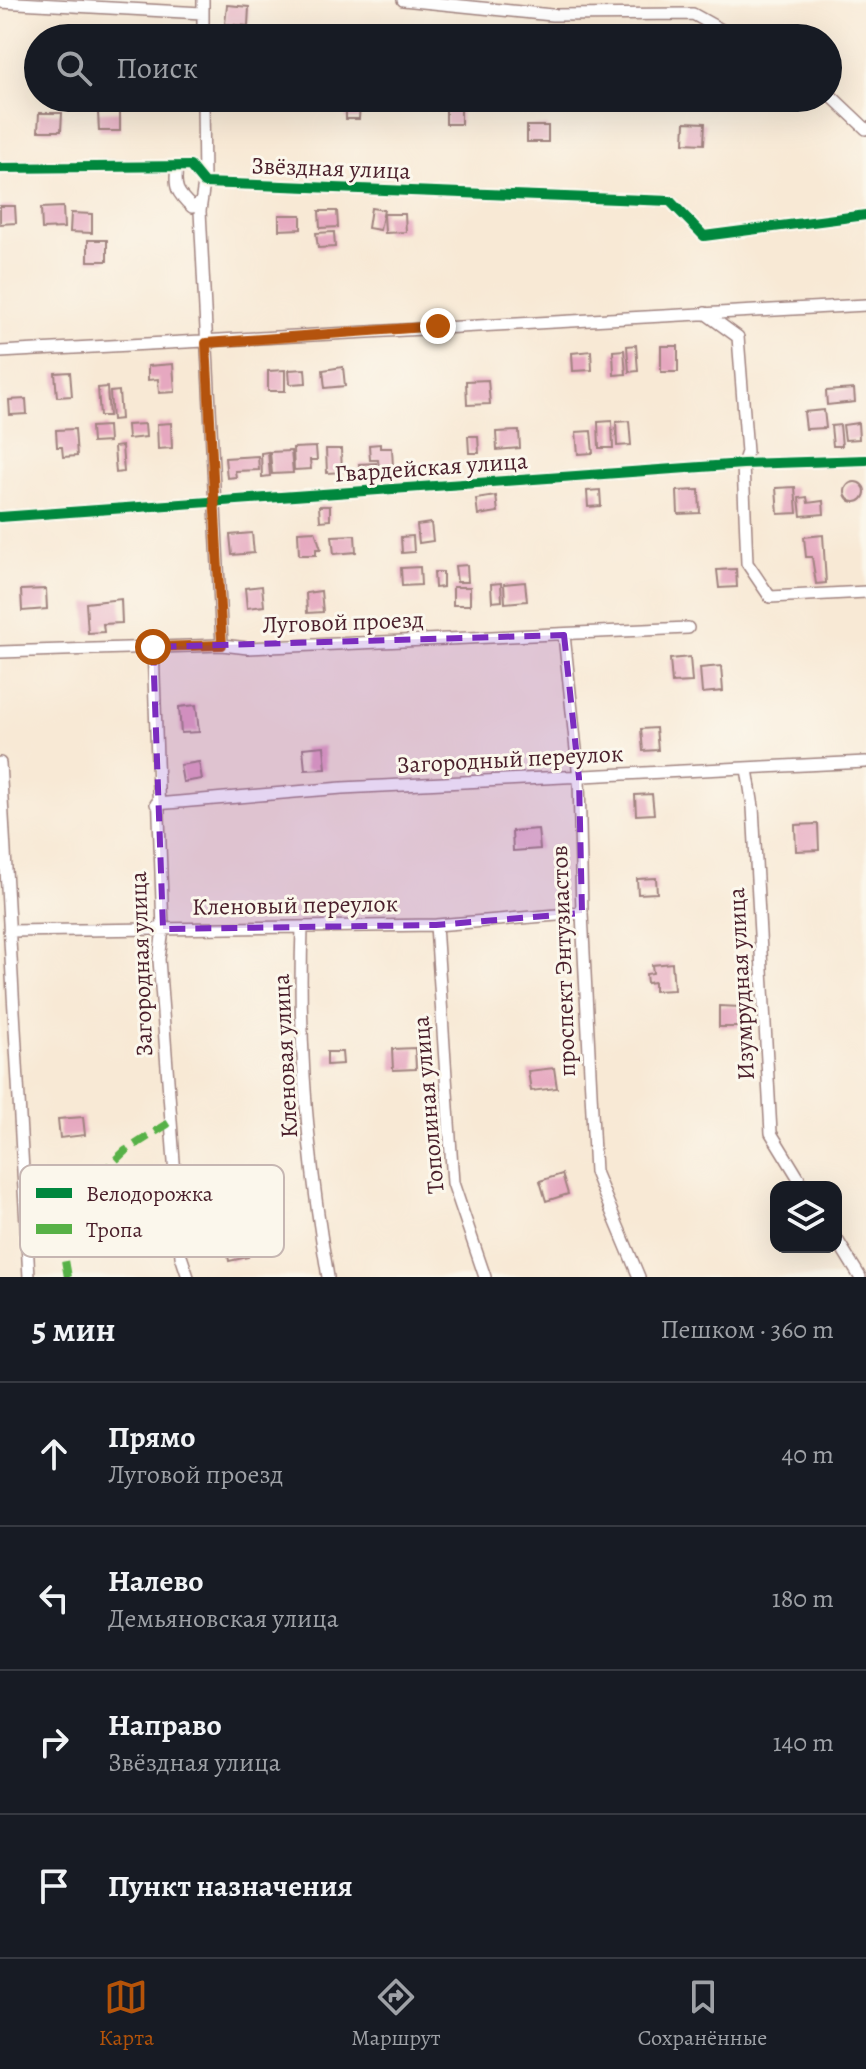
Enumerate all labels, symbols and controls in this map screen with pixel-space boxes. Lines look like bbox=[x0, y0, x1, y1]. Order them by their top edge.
search box bbox=[24, 24, 842, 112]
icon: search bbox=[52, 46, 96, 90]
text: Поиск bbox=[116, 48, 198, 88]
street label: Звёздная улица bbox=[251, 149, 411, 187]
route end bbox=[420, 308, 456, 344]
street label: Гвардейская улица bbox=[333, 444, 529, 490]
street label: Луговой проезд bbox=[262, 603, 424, 641]
route start bbox=[135, 629, 171, 665]
street label: Загородный переулок bbox=[396, 737, 624, 781]
street label: проспект Энтузиастов bbox=[543, 845, 583, 1077]
street label: Загородная улица bbox=[122, 871, 160, 1057]
street label: Кленовый переулок bbox=[192, 887, 398, 923]
street label: Изумрудная улица bbox=[720, 887, 762, 1081]
street label: Кленовая улица bbox=[265, 973, 305, 1139]
street label: Тополиная улица bbox=[404, 1015, 452, 1195]
legend bbox=[20, 1165, 284, 1257]
text: Велодорожка bbox=[86, 1179, 214, 1209]
map controls bbox=[770, 1181, 842, 1253]
button: layers bbox=[770, 1181, 842, 1253]
text: Тропа bbox=[86, 1215, 144, 1245]
text: 5 мин bbox=[32, 1306, 116, 1353]
text: Пешком · 360 m bbox=[660, 1312, 834, 1347]
text: Прямо bbox=[108, 1417, 195, 1457]
icon: ahead bbox=[32, 1432, 76, 1476]
text: 40 m bbox=[782, 1437, 834, 1472]
text: Луговой проезд bbox=[108, 1457, 283, 1492]
text: Налево bbox=[108, 1561, 203, 1601]
icon: left bbox=[32, 1576, 76, 1620]
text: 180 m bbox=[772, 1581, 834, 1616]
text: Демьяновская улица bbox=[108, 1601, 339, 1636]
text: Направо bbox=[108, 1705, 222, 1745]
icon: right bbox=[32, 1720, 76, 1764]
text: 140 m bbox=[773, 1725, 834, 1760]
text: Звёздная улица bbox=[108, 1745, 281, 1780]
icon: arrive bbox=[32, 1864, 76, 1908]
text: Пункт назначения bbox=[108, 1866, 353, 1906]
tab: Карта bbox=[99, 1975, 154, 2053]
tab: Маршрут bbox=[351, 1975, 440, 2053]
tab: Сохранённые bbox=[638, 1975, 767, 2053]

